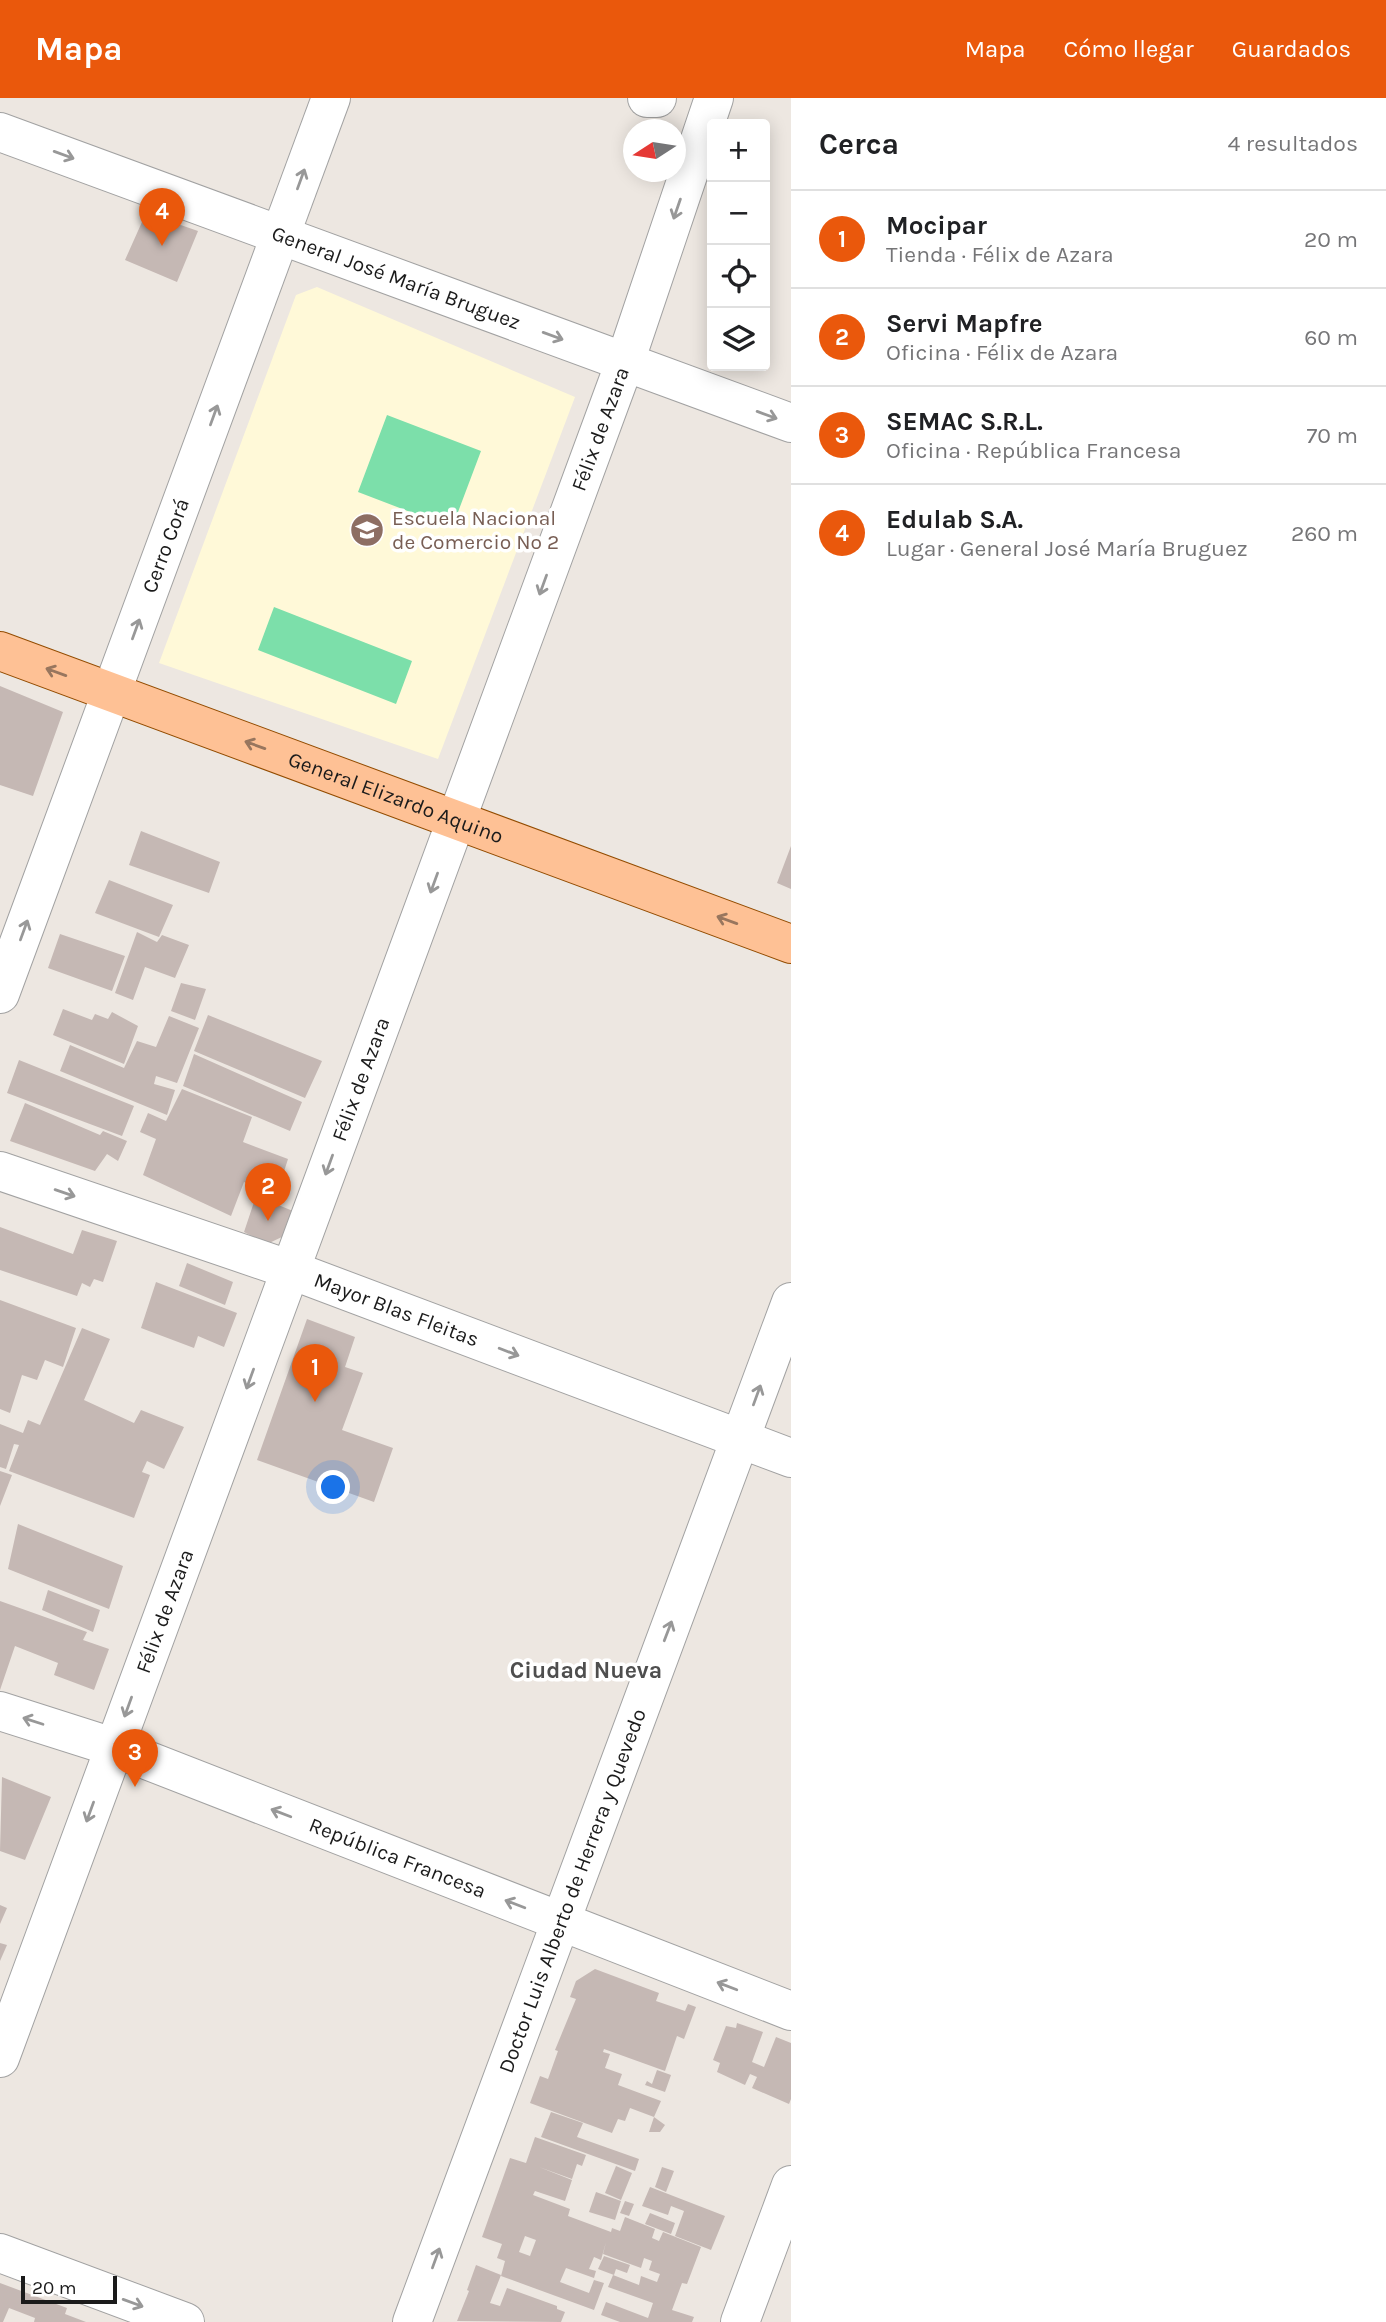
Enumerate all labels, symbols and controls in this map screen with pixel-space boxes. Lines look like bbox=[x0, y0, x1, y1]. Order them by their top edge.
text: Mapa bbox=[35, 30, 123, 68]
text: Mapa bbox=[965, 35, 1025, 63]
text: Cómo llegar bbox=[1063, 35, 1194, 63]
text: Guardados bbox=[1232, 35, 1351, 63]
north arrow bbox=[623, 119, 686, 182]
map controls bbox=[707, 119, 770, 371]
button: + bbox=[707, 119, 770, 182]
text: Cerca bbox=[819, 126, 899, 162]
text: 4 resultados bbox=[1228, 130, 1358, 157]
one-way arrow bbox=[53, 150, 75, 163]
one-way arrow bbox=[296, 168, 309, 190]
button: − bbox=[707, 182, 770, 245]
pin: 4 bbox=[139, 188, 185, 246]
one-way arrow bbox=[670, 198, 683, 220]
text: Mocipar bbox=[886, 210, 987, 241]
street label: General José María Bruguez bbox=[268, 221, 524, 334]
text: 1 bbox=[838, 226, 846, 253]
text: 20 m bbox=[1304, 226, 1358, 253]
text: Tienda · Félix de Azara bbox=[886, 241, 1114, 268]
button: locate bbox=[707, 245, 770, 308]
button: layers bbox=[707, 308, 770, 371]
text: Servi Mapfre bbox=[886, 308, 1043, 339]
text: 2 bbox=[835, 324, 849, 351]
text: 60 m bbox=[1304, 324, 1358, 351]
one-way arrow bbox=[542, 331, 564, 343]
text: Oficina · Félix de Azara bbox=[886, 339, 1118, 366]
street label: Félix de Azara bbox=[567, 364, 634, 494]
one-way arrow bbox=[209, 405, 222, 427]
text: SEMAC S.R.L. bbox=[886, 406, 1043, 437]
one-way arrow bbox=[755, 409, 777, 422]
text: 3 bbox=[835, 422, 849, 449]
text: 70 m bbox=[1307, 422, 1358, 449]
text: Oficina · República Francesa bbox=[886, 437, 1181, 464]
street label: Cerro Corá bbox=[137, 495, 194, 596]
text: Edulab S.A. bbox=[886, 504, 1023, 535]
place label: Escuela Nacional de Comercio No 2 bbox=[392, 506, 559, 554]
school or university icon: Escuela Nacional de Comercio No 2 bbox=[348, 511, 386, 549]
text: 4 bbox=[835, 520, 849, 547]
text: 260 m bbox=[1291, 520, 1358, 547]
text: Lugar · General José María Bruguez bbox=[886, 535, 1248, 562]
one-way arrow bbox=[536, 574, 549, 596]
one-way arrow bbox=[130, 618, 143, 640]
one-way arrow bbox=[46, 665, 68, 677]
one-way arrow bbox=[245, 738, 267, 750]
street label: General Elizardo Aquino bbox=[285, 747, 507, 848]
one-way arrow bbox=[427, 872, 439, 894]
one-way arrow bbox=[717, 912, 739, 925]
one-way arrow bbox=[19, 920, 31, 942]
street label: Félix de Azara bbox=[327, 1014, 394, 1145]
one-way arrow bbox=[322, 1154, 335, 1176]
pin: 2 bbox=[245, 1163, 291, 1221]
one-way arrow bbox=[53, 1188, 75, 1200]
street label: Mayor Blas Fleitas bbox=[311, 1268, 482, 1352]
pin: 1 bbox=[292, 1344, 338, 1402]
one-way arrow bbox=[498, 1347, 520, 1360]
one-way arrow bbox=[243, 1367, 255, 1389]
one-way arrow bbox=[751, 1385, 764, 1407]
your location bbox=[316, 1470, 350, 1504]
street label: Félix de Azara bbox=[131, 1546, 198, 1677]
one-way arrow bbox=[663, 1621, 676, 1643]
district label: Ciudad Nueva bbox=[510, 1657, 662, 1684]
one-way arrow bbox=[121, 1695, 134, 1717]
street label: Doctor Luis Alberto de Herrera y Quevedo bbox=[494, 1705, 651, 2076]
one-way arrow bbox=[23, 1714, 45, 1727]
pin: 3 bbox=[112, 1729, 158, 1787]
one-way arrow bbox=[83, 1800, 95, 1822]
one-way arrow bbox=[270, 1805, 292, 1818]
street label: República Francesa bbox=[306, 1813, 489, 1903]
one-way arrow bbox=[505, 1897, 527, 1909]
one-way arrow bbox=[717, 1979, 739, 1992]
one-way arrow bbox=[430, 2247, 443, 2269]
scale bar bbox=[21, 2273, 117, 2305]
text: 20 m bbox=[32, 2277, 77, 2299]
one-way arrow bbox=[121, 2297, 143, 2310]

